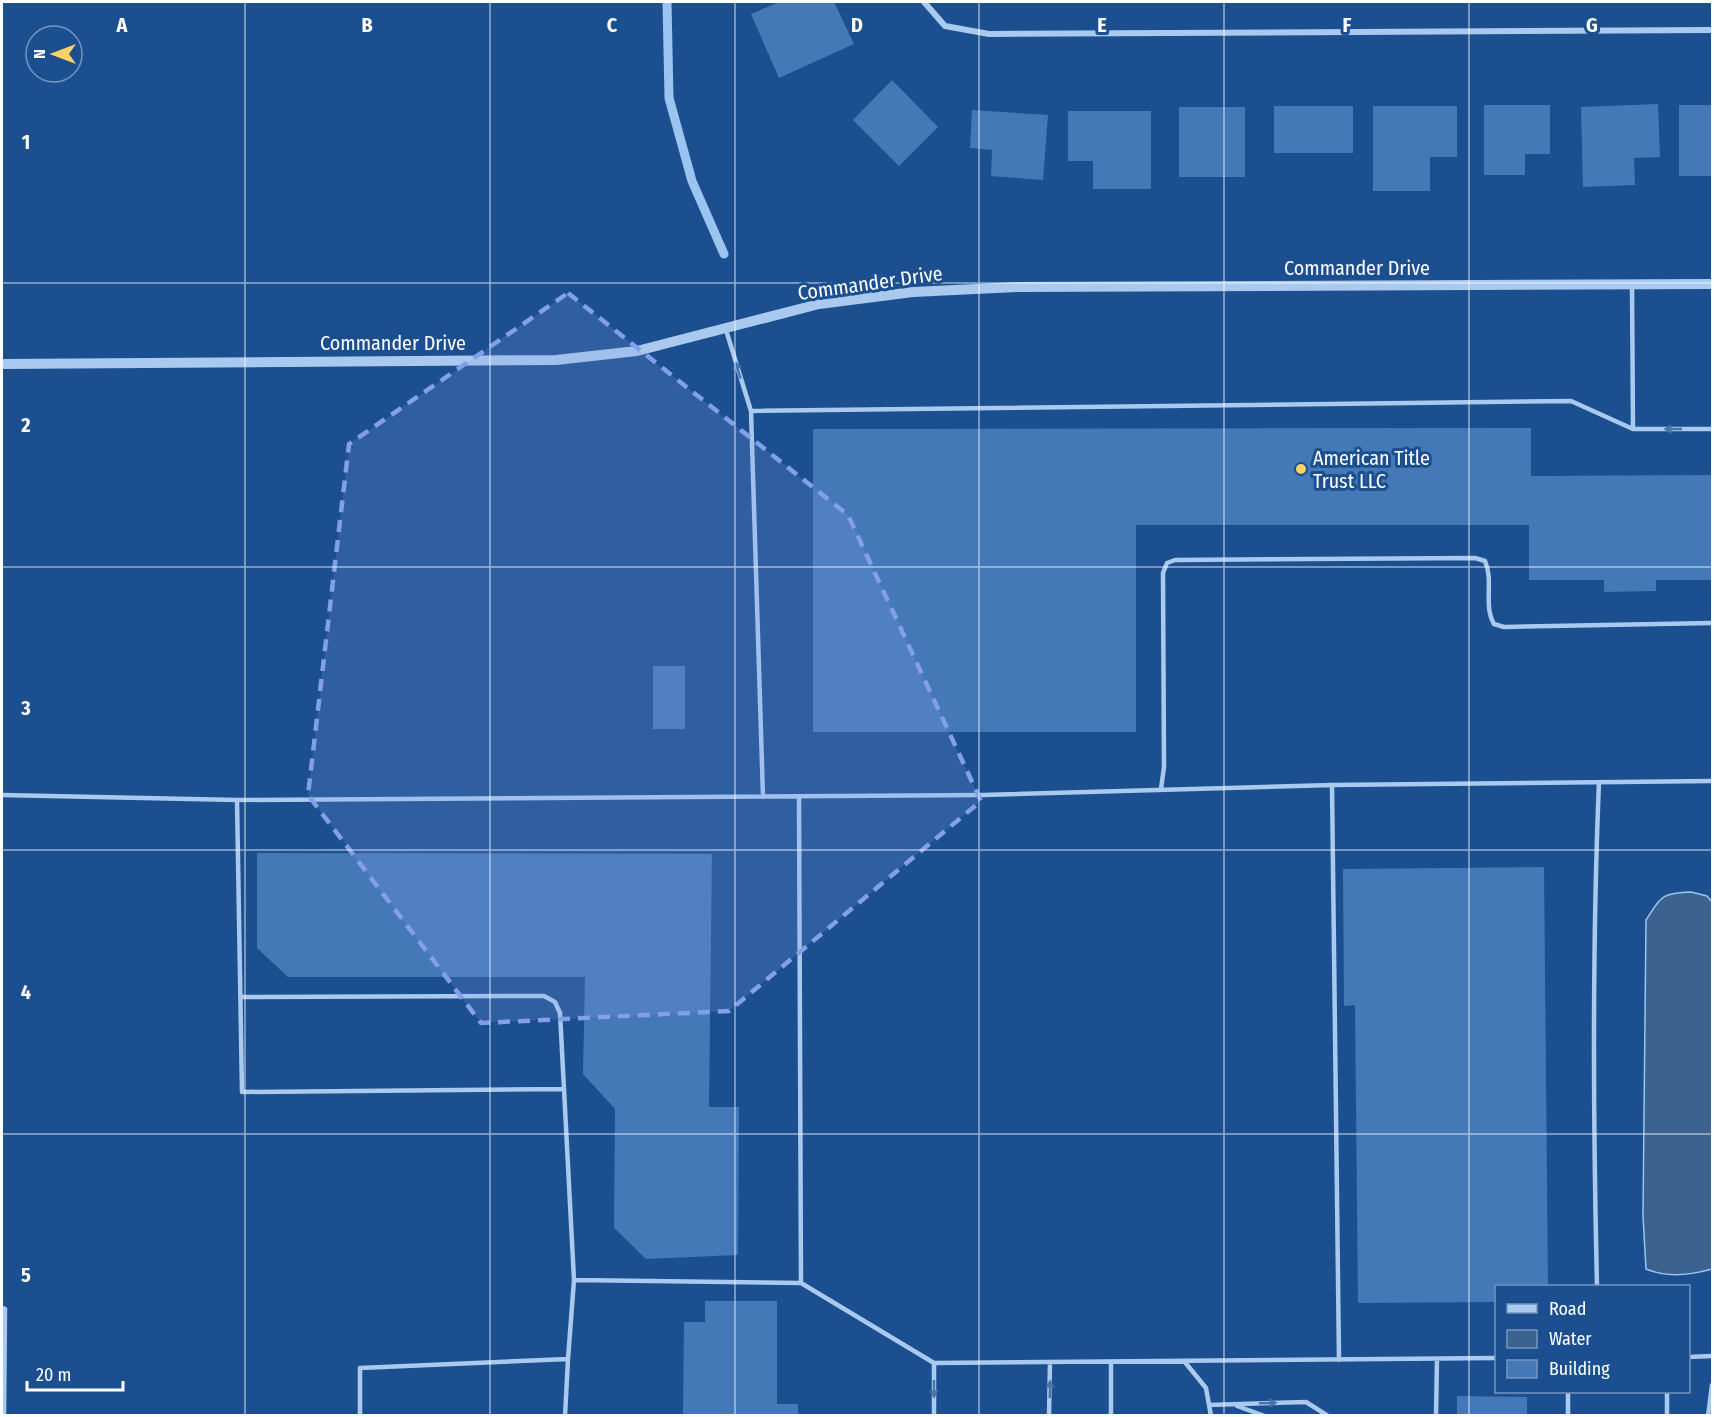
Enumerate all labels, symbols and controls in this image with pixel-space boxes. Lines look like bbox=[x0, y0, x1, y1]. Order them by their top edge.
text: A bbox=[116, 13, 129, 37]
text: B bbox=[361, 13, 373, 37]
text: C bbox=[607, 13, 618, 37]
text: D bbox=[851, 13, 863, 37]
text: E bbox=[1097, 13, 1107, 37]
text: F bbox=[1343, 13, 1352, 37]
text: G bbox=[1586, 13, 1598, 37]
north arrow bbox=[24, 24, 84, 84]
text: N bbox=[30, 49, 49, 59]
text: 1 bbox=[22, 130, 30, 154]
street label: Commander Drive bbox=[1284, 256, 1430, 280]
street label: Commander Drive bbox=[796, 261, 944, 305]
street label: Commander Drive bbox=[320, 331, 466, 355]
one-way arrow bbox=[733, 361, 742, 379]
text: 2 bbox=[20, 413, 31, 437]
one-way arrow bbox=[1663, 424, 1682, 434]
place label: American Title Trust LLC bbox=[1313, 446, 1430, 493]
marker: American Title Trust LLC bbox=[1294, 462, 1308, 476]
text: 3 bbox=[20, 696, 31, 720]
text: 4 bbox=[21, 980, 31, 1004]
text: 5 bbox=[21, 1263, 31, 1287]
legend bbox=[1495, 1285, 1690, 1393]
text: Road bbox=[1549, 1298, 1586, 1320]
text: Water bbox=[1549, 1328, 1592, 1350]
scale bar bbox=[27, 1354, 123, 1392]
text: Building bbox=[1549, 1358, 1610, 1380]
text: 20 m bbox=[36, 1364, 71, 1386]
one-way arrow bbox=[1045, 1379, 1054, 1398]
one-way arrow bbox=[929, 1380, 939, 1399]
one-way arrow bbox=[1258, 1399, 1277, 1408]

